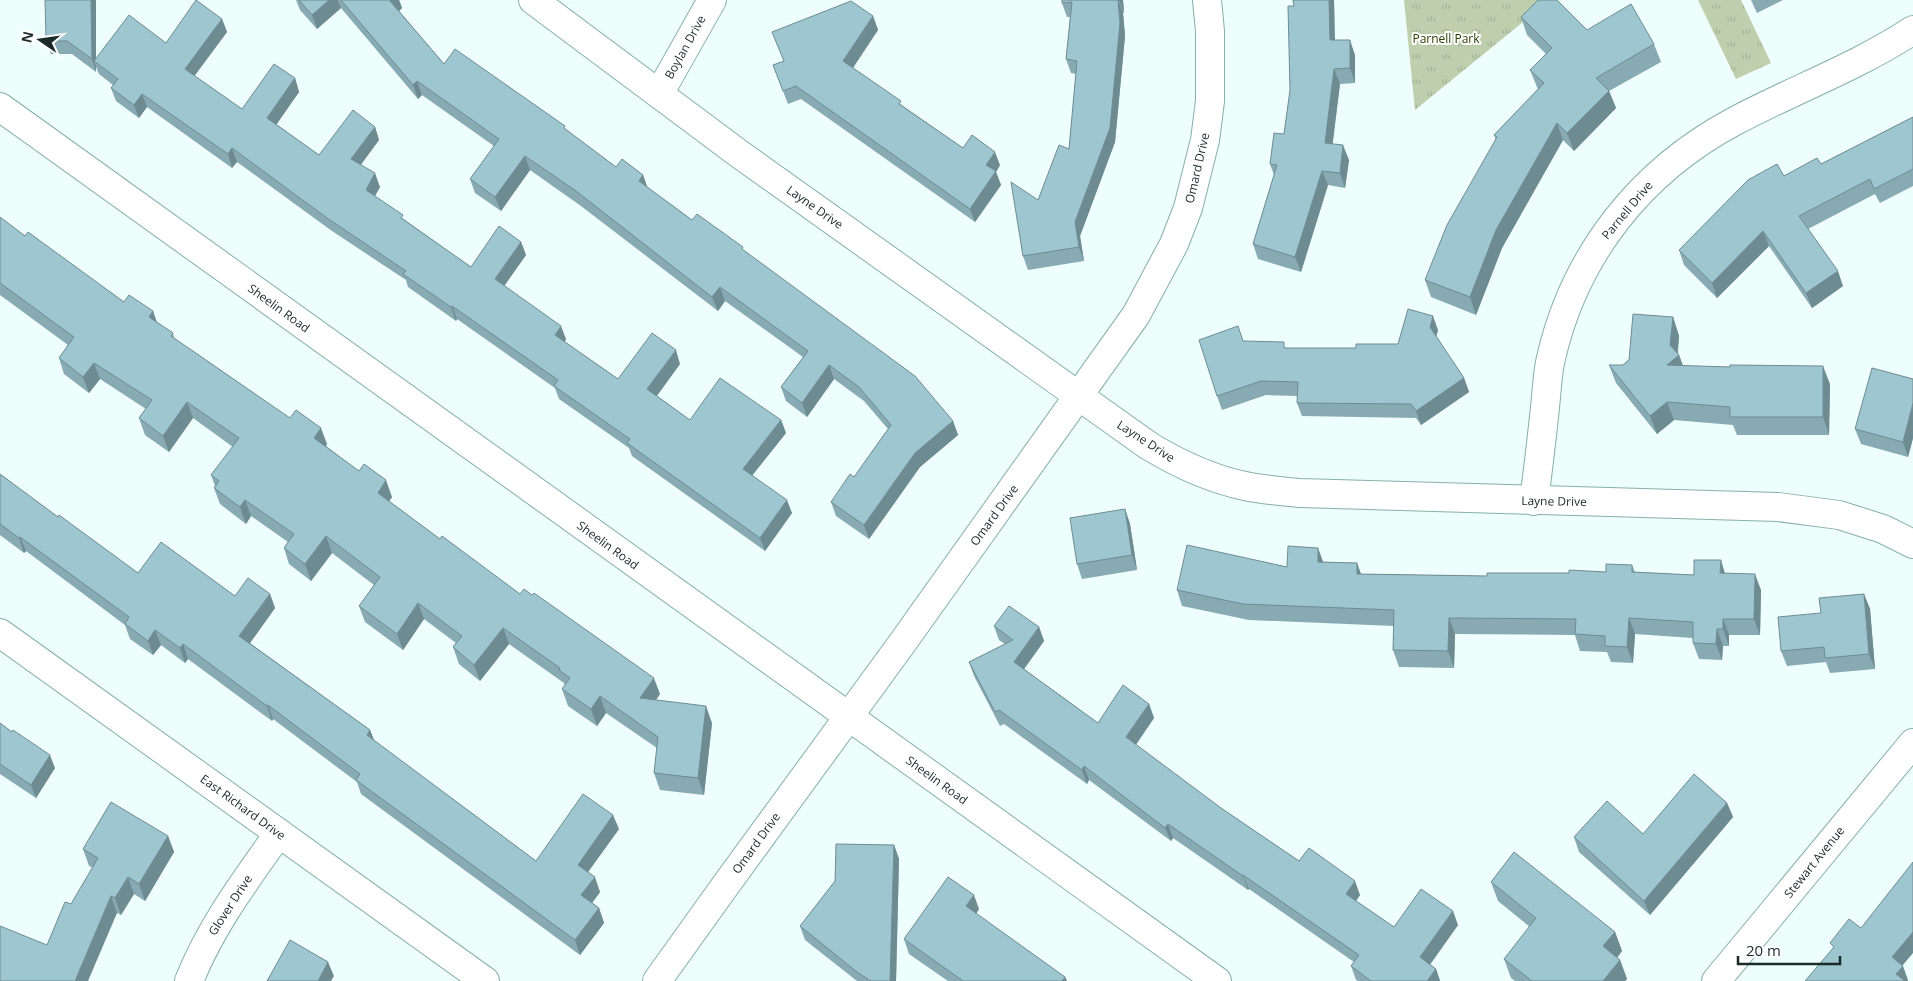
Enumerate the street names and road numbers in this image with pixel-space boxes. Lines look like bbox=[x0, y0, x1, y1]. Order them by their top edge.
street label: Boylan Drive bbox=[660, 12, 710, 82]
street label: Omard Drive bbox=[1181, 131, 1213, 205]
street label: Parnell Drive bbox=[1598, 177, 1657, 243]
street label: Layne Drive bbox=[783, 181, 847, 233]
street label: Sheelin Road bbox=[245, 280, 313, 336]
street label: Layne Drive bbox=[1114, 416, 1178, 466]
street label: Omard Drive bbox=[966, 481, 1022, 549]
street label: Layne Drive bbox=[1521, 492, 1587, 510]
street label: Sheelin Road bbox=[574, 517, 642, 573]
street label: Sheelin Road bbox=[903, 752, 971, 808]
street label: East Richard Drive bbox=[197, 770, 289, 844]
street label: Omard Drive bbox=[728, 809, 784, 877]
street label: Stewart Avenue bbox=[1780, 822, 1848, 901]
street label: Glover Drive bbox=[204, 871, 256, 939]

